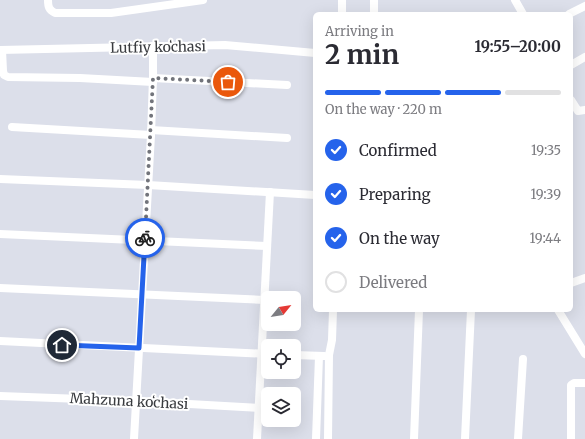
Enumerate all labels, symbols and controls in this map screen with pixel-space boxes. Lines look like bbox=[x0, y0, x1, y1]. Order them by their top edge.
text: Arriving in bbox=[325, 23, 394, 40]
street label: Lutfiy koʻchasi bbox=[110, 37, 206, 57]
text: 19:55–20:00 bbox=[474, 37, 561, 56]
text: 2 min bbox=[325, 38, 399, 71]
pin bbox=[211, 65, 245, 99]
icon: bag bbox=[217, 71, 239, 93]
text: On the way · 220 m bbox=[325, 101, 442, 118]
icon: check bbox=[325, 139, 347, 161]
text: Confirmed bbox=[359, 141, 437, 160]
text: 19:35 bbox=[531, 142, 561, 159]
icon: check bbox=[325, 183, 347, 205]
text: Preparing bbox=[359, 185, 431, 204]
text: 19:39 bbox=[530, 186, 561, 203]
courier bbox=[125, 218, 165, 258]
icon: bike bbox=[134, 227, 156, 249]
icon: check bbox=[325, 227, 347, 249]
text: On the way bbox=[359, 229, 440, 248]
text: 19:44 bbox=[530, 230, 561, 247]
text: Delivered bbox=[359, 273, 427, 292]
north arrow bbox=[261, 291, 301, 331]
map controls bbox=[261, 291, 301, 427]
pin bbox=[45, 328, 79, 362]
icon: home bbox=[51, 334, 73, 356]
button: locate bbox=[261, 339, 301, 379]
button: layers bbox=[261, 387, 301, 427]
street label: Mahzuna koʻchasi bbox=[69, 389, 189, 413]

